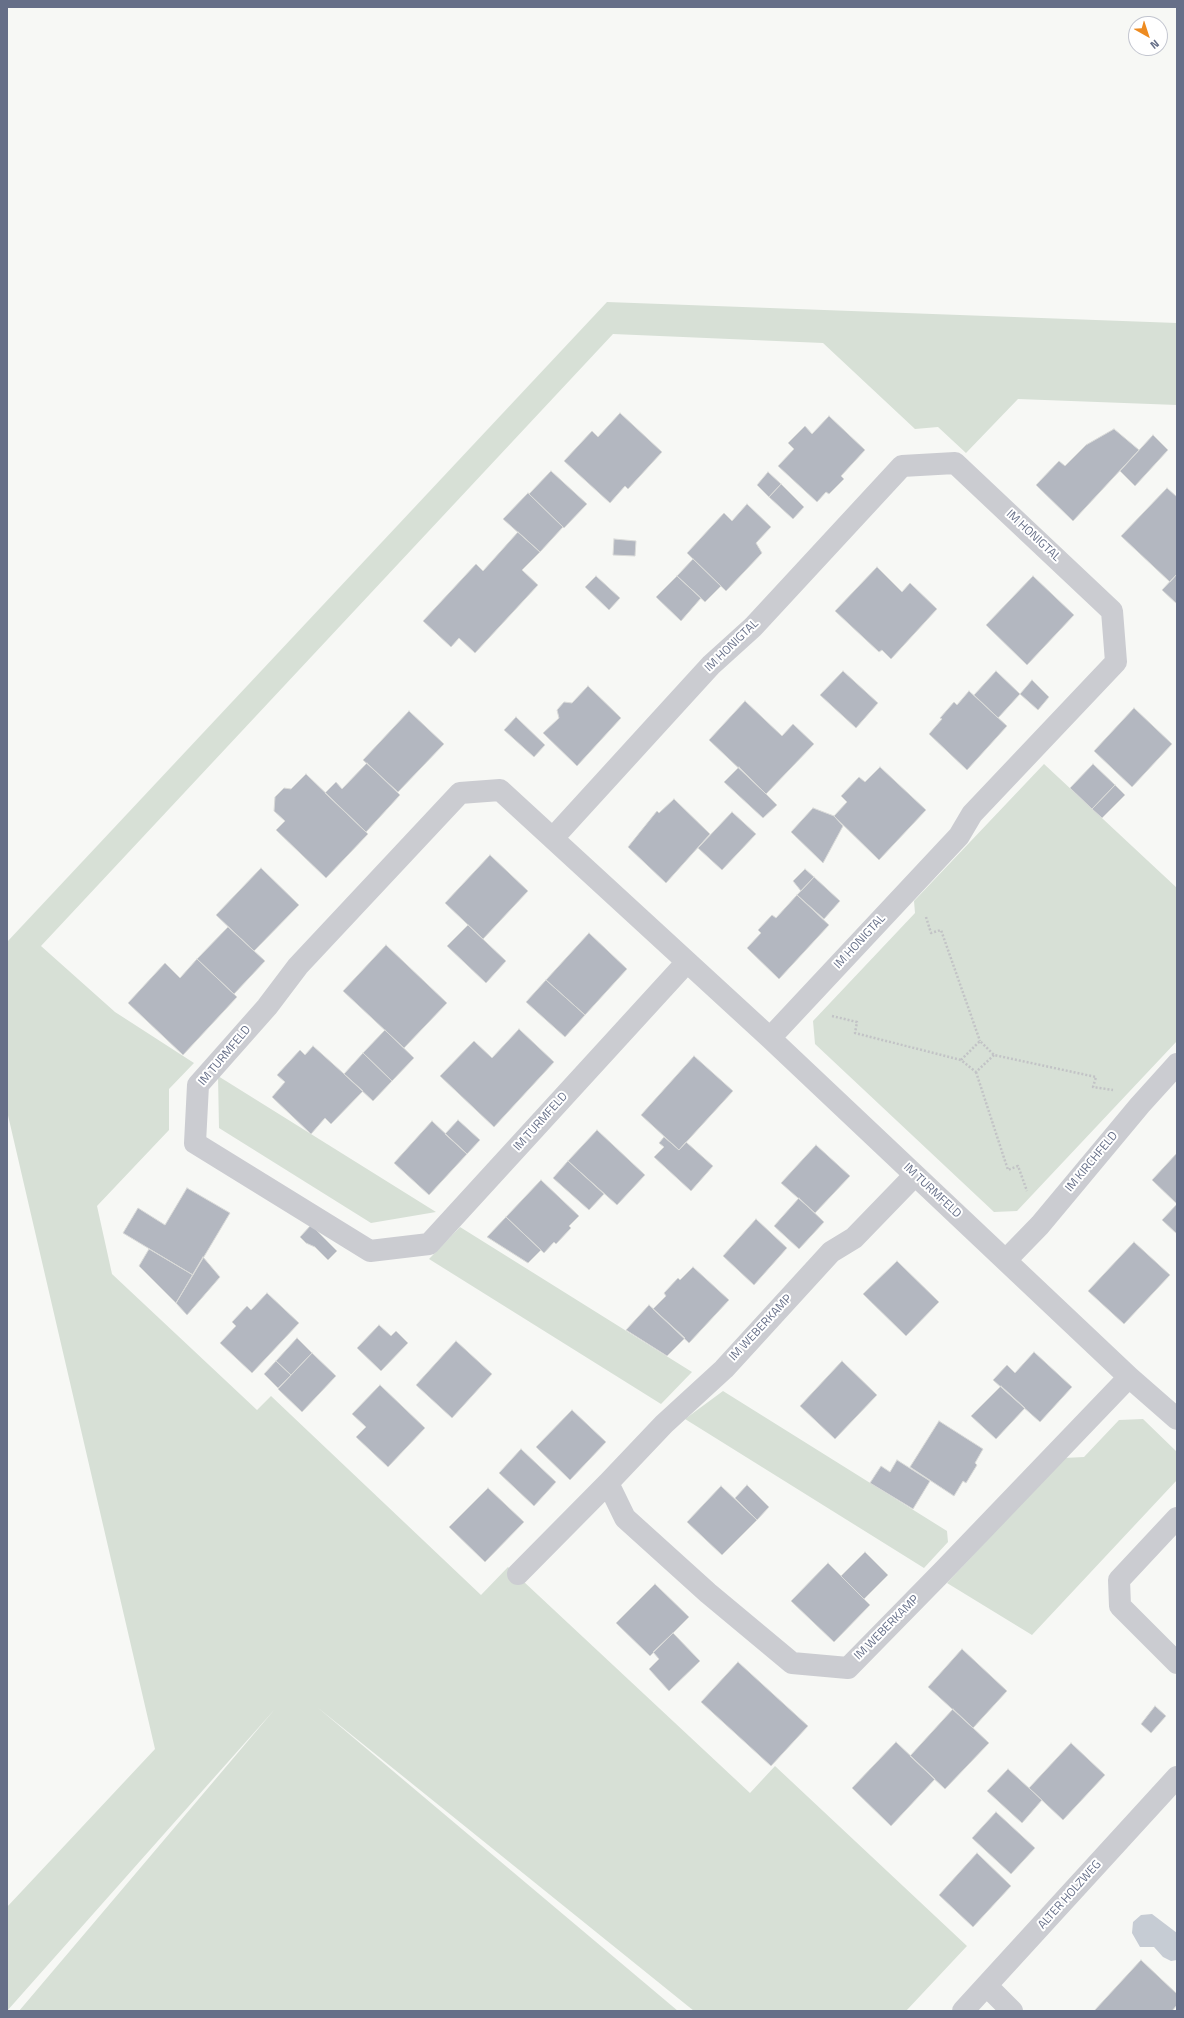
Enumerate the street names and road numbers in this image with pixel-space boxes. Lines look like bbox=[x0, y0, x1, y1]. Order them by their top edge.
street label: IM HONIGTAL bbox=[1003, 507, 1063, 565]
street label: IM HONIGTAL bbox=[702, 617, 762, 675]
street label: IM HONIGTAL bbox=[831, 912, 889, 972]
street label: IM TURMFELD bbox=[196, 1023, 254, 1089]
street label: IM TURMFELD bbox=[511, 1090, 571, 1154]
street label: IM KIRCHFELD bbox=[1063, 1129, 1121, 1195]
street label: IM TURMFELD bbox=[900, 1161, 964, 1221]
street label: IM WEBERKAMP bbox=[727, 1292, 795, 1364]
street label: IM WEBERKAMP bbox=[852, 1593, 922, 1663]
street label: ALTER HOLZWEG bbox=[1035, 1858, 1105, 1932]

